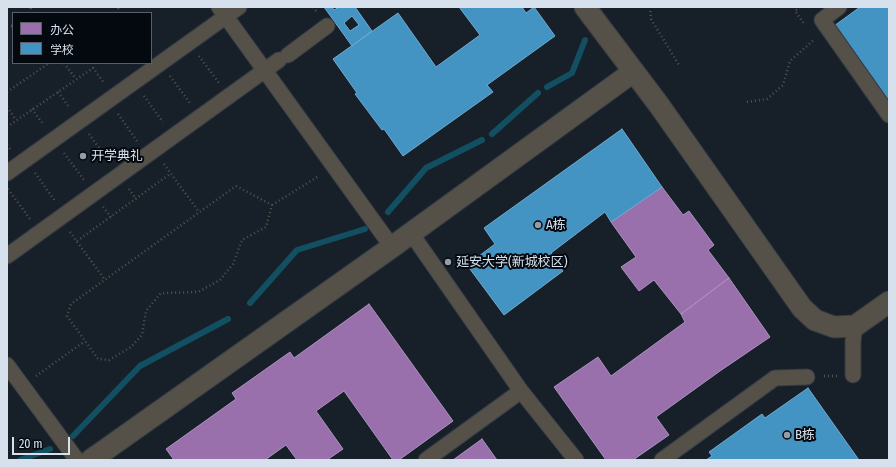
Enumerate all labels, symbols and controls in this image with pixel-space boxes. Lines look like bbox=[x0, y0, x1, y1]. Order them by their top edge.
legend bbox=[12, 12, 152, 64]
text: 办公 bbox=[50, 23, 74, 37]
text: 学校 bbox=[50, 43, 74, 57]
place label: 开学典礼 bbox=[91, 148, 143, 164]
marker: 开学典礼 bbox=[78, 151, 88, 161]
place label: A栋 bbox=[546, 217, 566, 233]
marker: A栋 bbox=[533, 220, 543, 230]
place label: 延安大学(新城校区) bbox=[456, 254, 568, 270]
marker: 延安大学(新城校区) bbox=[443, 257, 453, 267]
place label: B栋 bbox=[795, 427, 815, 443]
scale bar bbox=[14, 429, 72, 455]
marker: B栋 bbox=[782, 430, 792, 440]
text: 20 m bbox=[19, 437, 43, 451]

